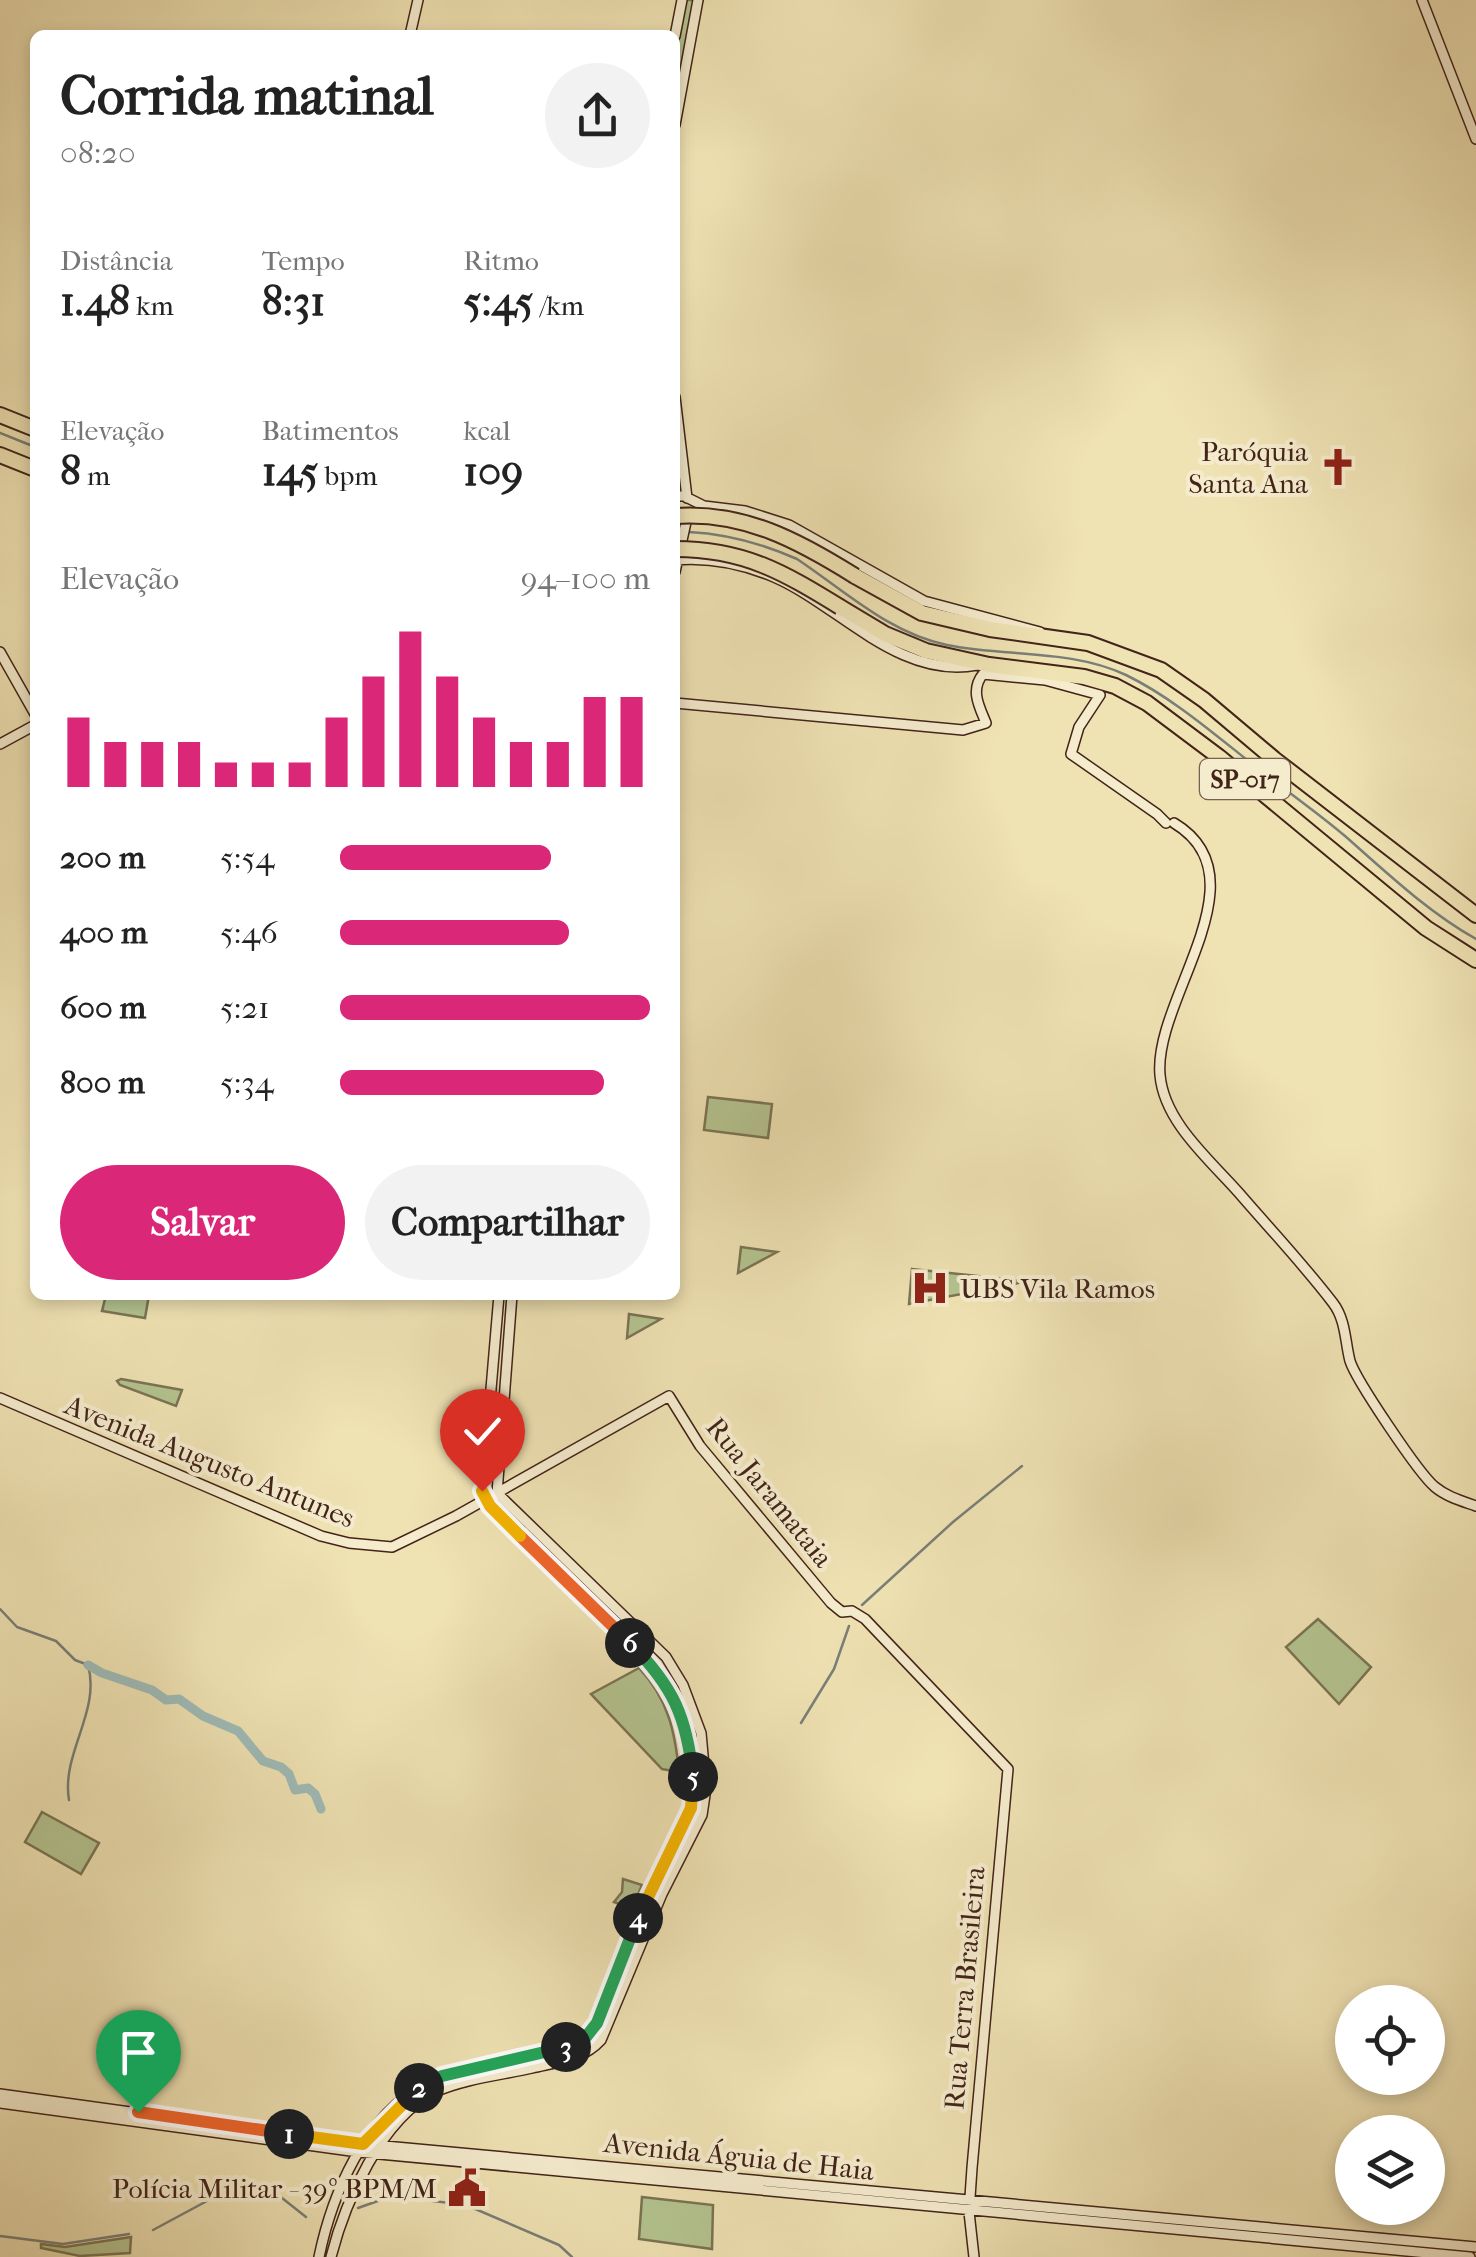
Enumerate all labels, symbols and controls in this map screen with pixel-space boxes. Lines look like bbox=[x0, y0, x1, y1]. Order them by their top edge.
button: share bbox=[545, 63, 650, 168]
text: Corrida matinal bbox=[60, 64, 434, 128]
text: 08:20 bbox=[60, 134, 136, 171]
text: Distância bbox=[60, 244, 173, 277]
text: Tempo bbox=[262, 244, 345, 277]
text: Ritmo bbox=[463, 244, 539, 277]
text: 1.48 bbox=[60, 277, 130, 326]
text: 8:31 bbox=[262, 277, 325, 326]
text: 5:45 bbox=[463, 277, 534, 326]
text: km bbox=[130, 289, 174, 322]
text: /km bbox=[534, 289, 584, 322]
text: Elevação bbox=[60, 414, 164, 447]
text: Batimentos bbox=[262, 414, 399, 447]
text: kcal bbox=[463, 414, 510, 447]
place label: Paróquia Santa Ana bbox=[1188, 435, 1309, 500]
church icon: Paróquia Santa Ana bbox=[1317, 446, 1359, 488]
text: 8 bbox=[60, 447, 81, 496]
text: 145 bbox=[262, 447, 319, 496]
text: 109 bbox=[463, 447, 523, 496]
text: m bbox=[81, 459, 110, 492]
text: bpm bbox=[319, 459, 378, 492]
text: Elevação bbox=[60, 560, 179, 597]
text: 94–100 m bbox=[521, 560, 650, 597]
road number: SP-017 bbox=[1200, 759, 1290, 799]
text: 200 m bbox=[60, 839, 145, 876]
text: 5:54 bbox=[220, 839, 274, 876]
text: 400 m bbox=[60, 914, 148, 951]
text: 5:46 bbox=[220, 914, 278, 951]
text: 600 m bbox=[60, 989, 146, 1026]
text: 5:21 bbox=[220, 989, 269, 1026]
text: 800 m bbox=[60, 1064, 145, 1101]
text: 5:34 bbox=[220, 1064, 274, 1101]
button: Salvar bbox=[60, 1165, 345, 1280]
button: Compartilhar bbox=[365, 1165, 650, 1280]
hospital icon: UBS Vila Ramos bbox=[909, 1267, 951, 1309]
place label: UBS Vila Ramos bbox=[960, 1272, 1155, 1305]
street label: Avenida Augusto Antunes bbox=[59, 1388, 359, 1535]
pin bbox=[440, 1389, 525, 1492]
icon: check bbox=[455, 1404, 510, 1459]
street label: Rua Jaramataia bbox=[699, 1411, 841, 1575]
pin: 6 bbox=[605, 1618, 655, 1668]
text: 6 bbox=[622, 1626, 638, 1659]
pin: 5 bbox=[668, 1752, 718, 1802]
text: 5 bbox=[687, 1760, 699, 1793]
street label: Rua Terra Brasileira bbox=[937, 1864, 992, 2111]
pin: 4 bbox=[613, 1893, 663, 1943]
text: 4 bbox=[630, 1901, 646, 1934]
map controls bbox=[1335, 1985, 1445, 2225]
button: locate bbox=[1335, 1985, 1445, 2095]
pin bbox=[96, 2010, 181, 2113]
pin: 3 bbox=[541, 2022, 591, 2072]
icon: arrive bbox=[111, 2025, 166, 2080]
text: 3 bbox=[560, 2030, 572, 2063]
pin: 2 bbox=[394, 2063, 444, 2113]
text: 2 bbox=[412, 2071, 426, 2104]
pin: 1 bbox=[264, 2109, 314, 2159]
button: layers bbox=[1335, 2115, 1445, 2225]
text: 1 bbox=[284, 2117, 294, 2150]
street label: Avenida Águia de Haia bbox=[601, 2126, 877, 2187]
public building icon: Polícia Militar - 39º BPM/M bbox=[446, 2167, 488, 2209]
place label: Polícia Militar - 39º BPM/M bbox=[112, 2172, 437, 2205]

